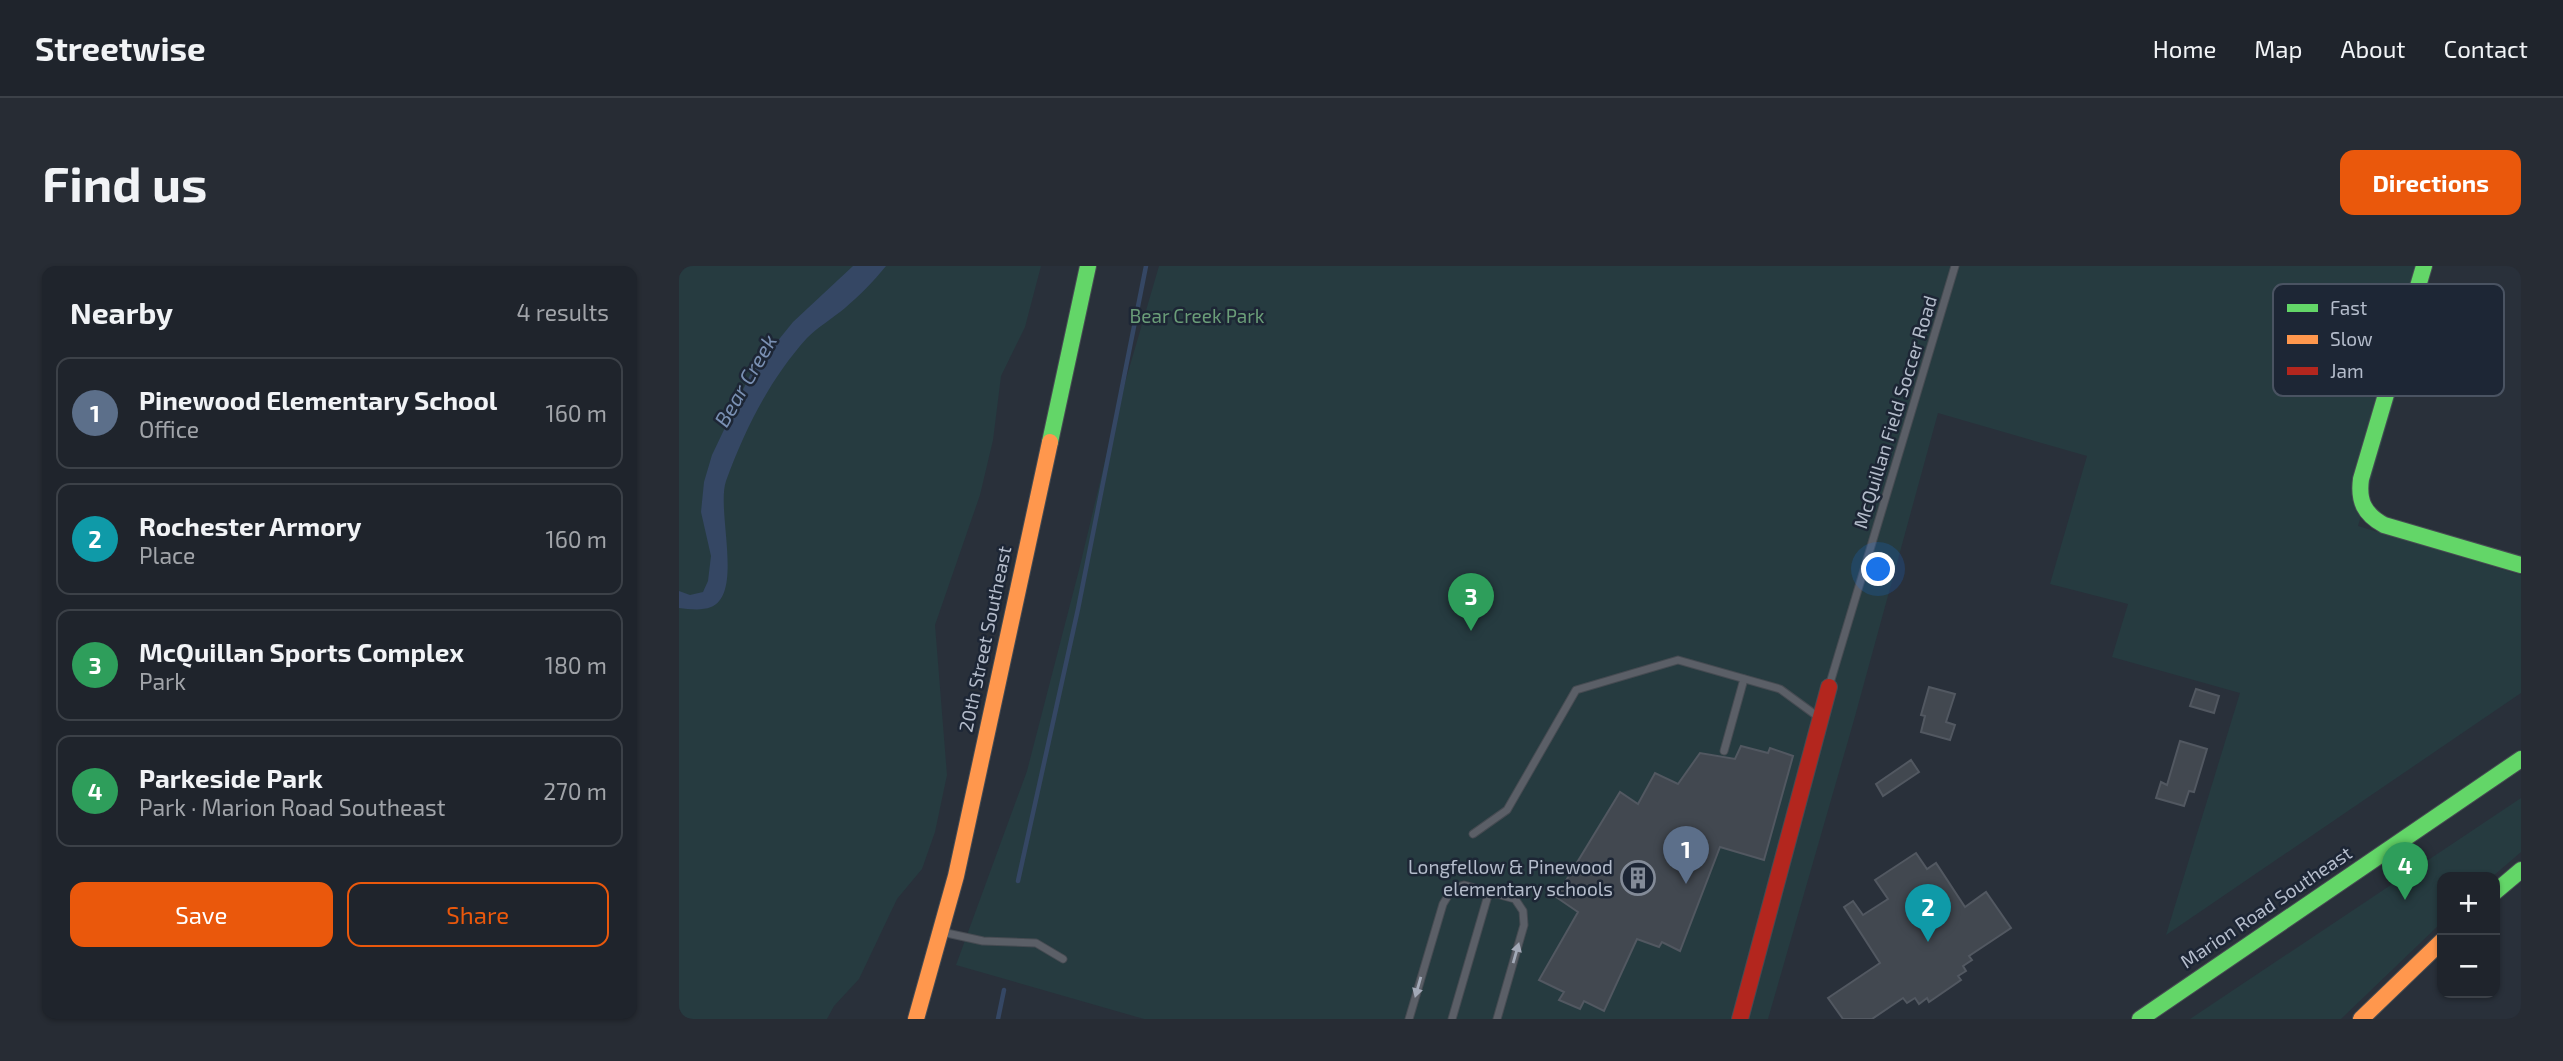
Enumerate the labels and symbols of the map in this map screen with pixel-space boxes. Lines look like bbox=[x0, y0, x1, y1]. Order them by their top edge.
legend bbox=[2273, 284, 2504, 396]
street label: McQuillan Field Soccer Road bbox=[1848, 293, 1941, 531]
text: Fast bbox=[2330, 296, 2367, 319]
park label: Bear Creek Park bbox=[1129, 304, 1265, 327]
text: Slow bbox=[2330, 327, 2373, 350]
water label: Bear Creek bbox=[708, 330, 781, 431]
text: Jam bbox=[2330, 359, 2364, 382]
street label: 20th Street Southeast bbox=[954, 544, 1015, 734]
your location bbox=[1861, 552, 1895, 586]
pin: 3 bbox=[1448, 573, 1494, 631]
pin: 1 bbox=[1663, 826, 1709, 884]
street label: Marion Road Southeast bbox=[2176, 841, 2356, 972]
pin: 4 bbox=[2382, 842, 2428, 900]
place label: Longfellow & Pinewood elementary schools bbox=[1408, 855, 1613, 900]
building icon: Longfellow & Pinewood elementary schools bbox=[1619, 859, 1657, 897]
pin: 2 bbox=[1905, 884, 1951, 942]
one-way arrow bbox=[1511, 942, 1522, 964]
one-way arrow bbox=[1413, 977, 1423, 998]

